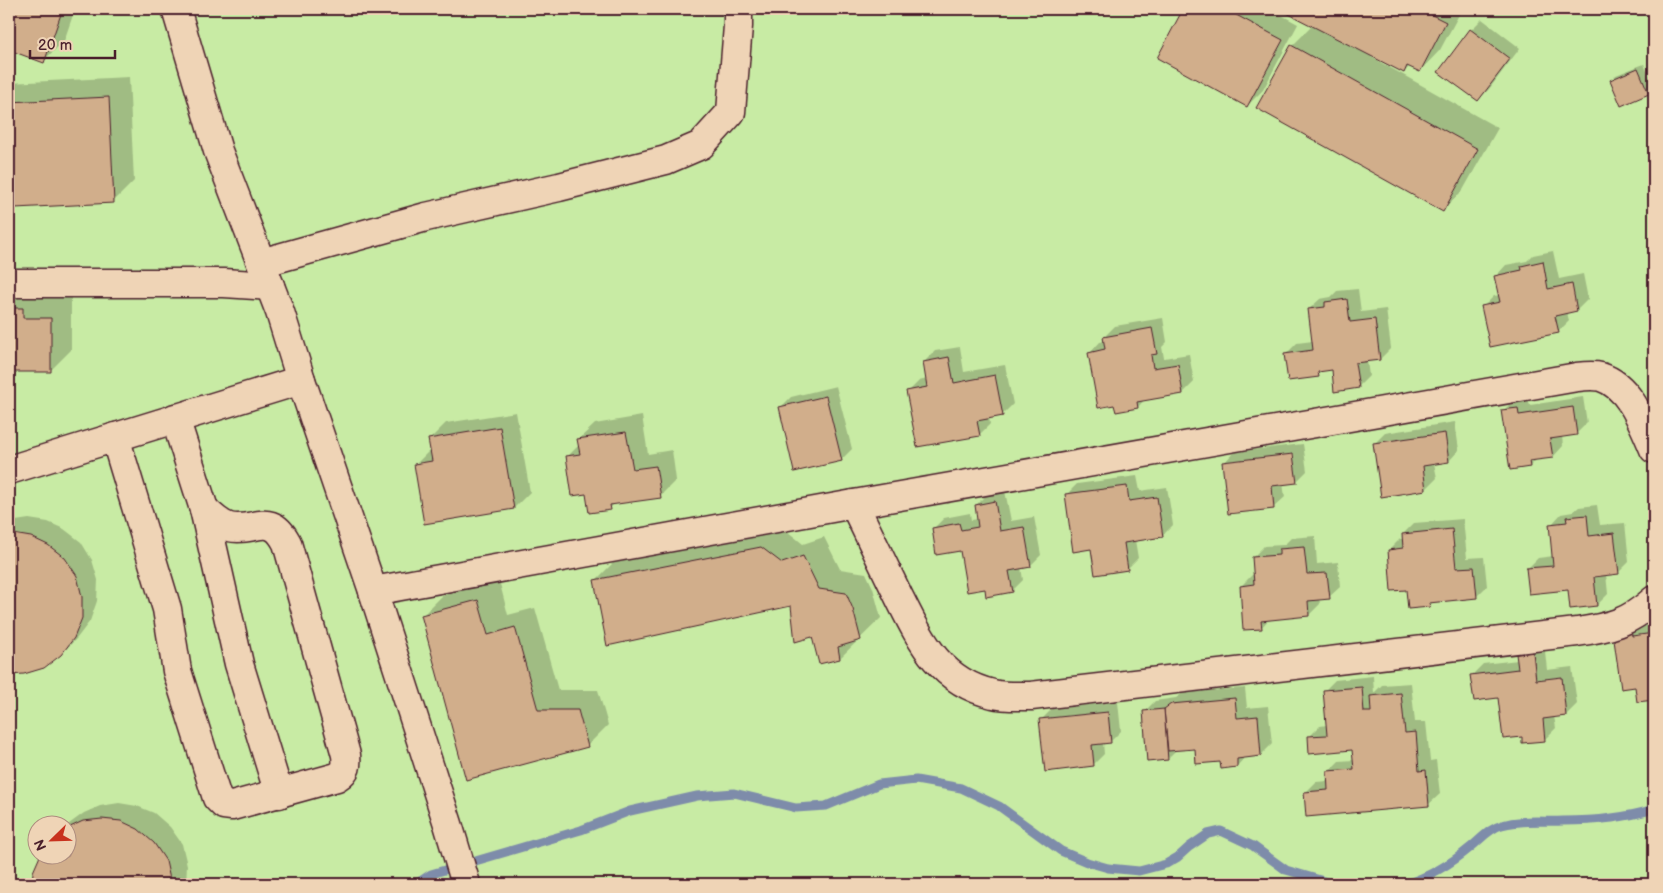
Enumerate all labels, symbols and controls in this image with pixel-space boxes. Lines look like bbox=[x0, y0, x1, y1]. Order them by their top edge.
scale bar bbox=[30, 28, 115, 60]
text: 20 m bbox=[38, 36, 72, 55]
north arrow bbox=[28, 816, 78, 866]
text: N bbox=[31, 837, 50, 853]

